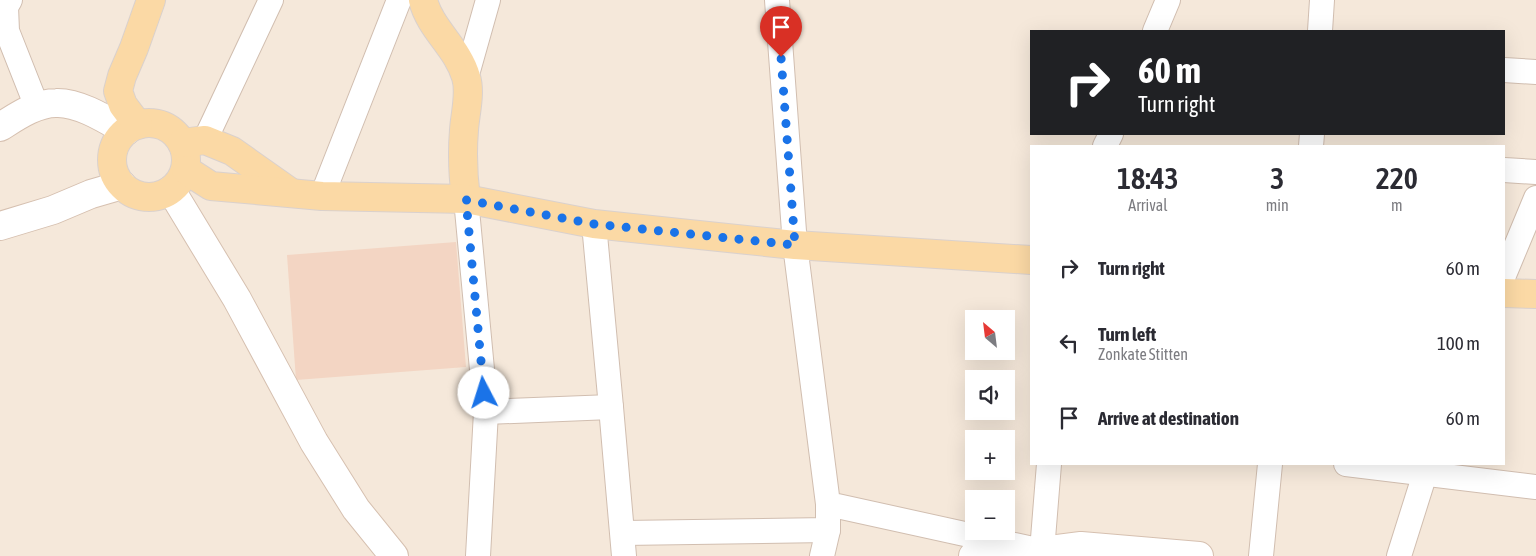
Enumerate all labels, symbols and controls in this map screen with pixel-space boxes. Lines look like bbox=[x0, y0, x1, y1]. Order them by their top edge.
pin bbox=[760, 6, 802, 57]
icon: arrive bbox=[767, 13, 795, 41]
icon: right bbox=[1055, 50, 1120, 115]
text: 60 m bbox=[1138, 50, 1201, 90]
text: Turn right bbox=[1138, 91, 1215, 117]
text: 18:43 bbox=[1117, 161, 1179, 195]
text: 3 bbox=[1270, 161, 1284, 195]
text: 220 bbox=[1376, 161, 1418, 195]
text: Arrival bbox=[1128, 196, 1167, 214]
text: min bbox=[1266, 196, 1289, 214]
text: m bbox=[1391, 196, 1403, 214]
icon: right bbox=[1055, 254, 1083, 282]
text: Turn right bbox=[1098, 257, 1165, 279]
text: 60 m bbox=[1446, 257, 1480, 279]
north arrow bbox=[965, 310, 1015, 360]
map controls bbox=[965, 310, 1015, 540]
text: Turn left bbox=[1098, 323, 1156, 345]
icon: left bbox=[1055, 329, 1083, 357]
text: 100 m bbox=[1437, 332, 1480, 354]
text: Zonkate Stitten bbox=[1098, 345, 1188, 363]
position arrow bbox=[457, 366, 509, 418]
button: sound bbox=[965, 370, 1015, 420]
icon: arrive bbox=[1055, 404, 1083, 432]
text: Arrive at destination bbox=[1098, 407, 1239, 429]
text: 60 m bbox=[1446, 407, 1480, 429]
button: + bbox=[965, 430, 1015, 480]
button: − bbox=[965, 490, 1015, 540]

